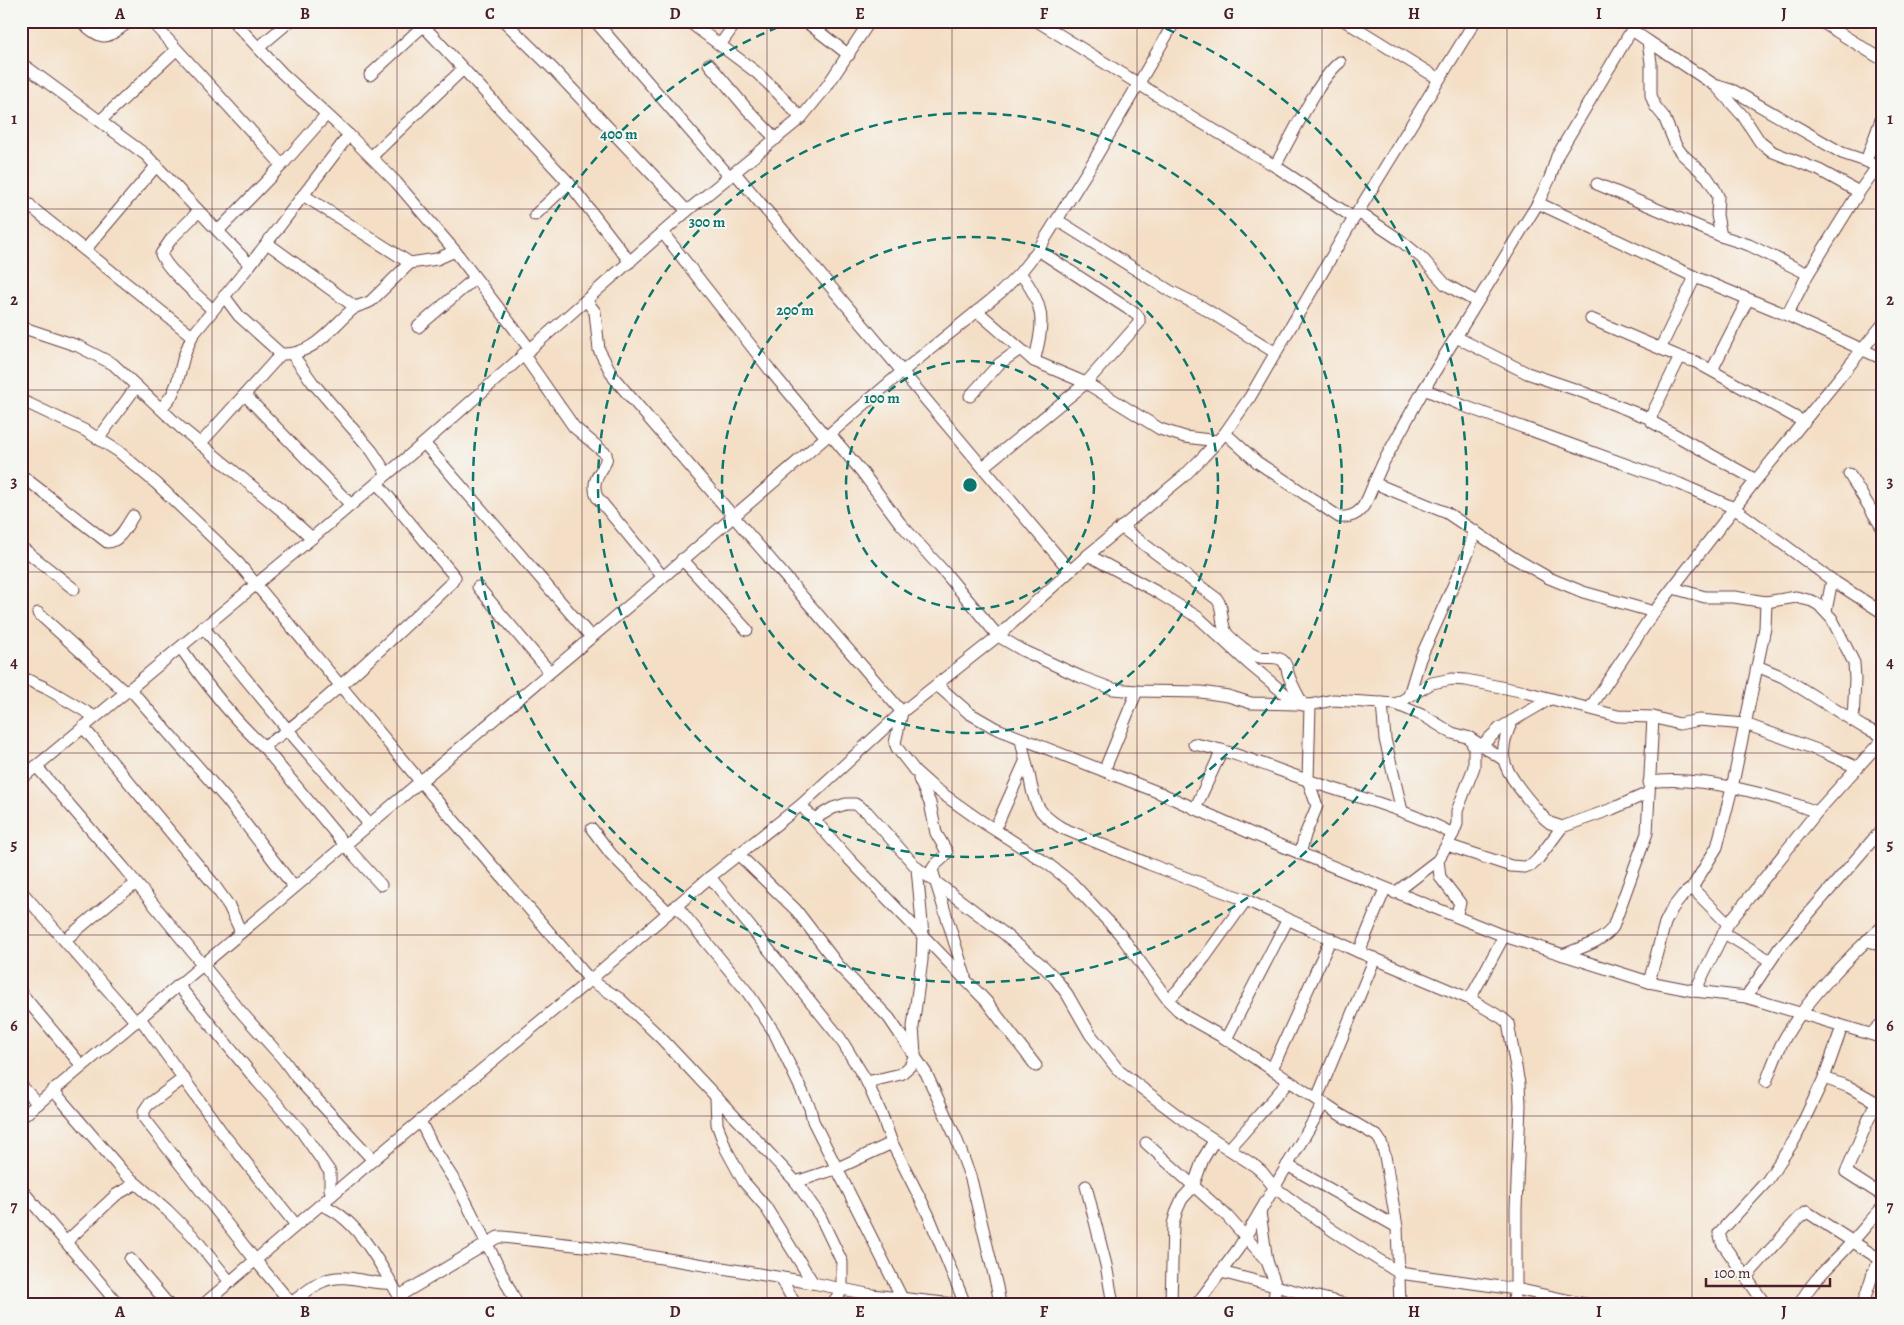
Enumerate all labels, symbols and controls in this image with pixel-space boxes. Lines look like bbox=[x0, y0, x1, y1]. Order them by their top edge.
text: A bbox=[114, 3, 126, 25]
text: B bbox=[300, 3, 310, 25]
text: C bbox=[485, 3, 495, 25]
text: D bbox=[669, 3, 681, 25]
text: E bbox=[855, 3, 865, 25]
text: F bbox=[1040, 3, 1049, 25]
text: G bbox=[1224, 3, 1234, 25]
text: H bbox=[1408, 3, 1420, 25]
text: I bbox=[1596, 3, 1602, 25]
text: J bbox=[1781, 3, 1787, 25]
text: 1 bbox=[11, 108, 17, 130]
text: 1 bbox=[1887, 108, 1893, 130]
text: 400 m bbox=[600, 124, 638, 144]
text: 300 m bbox=[689, 212, 726, 232]
text: 2 bbox=[10, 289, 18, 311]
text: 2 bbox=[1886, 289, 1894, 311]
text: 200 m bbox=[776, 300, 814, 320]
text: 100 m bbox=[864, 388, 900, 408]
text: 3 bbox=[11, 471, 18, 493]
text: 3 bbox=[1887, 471, 1894, 493]
centre of rings bbox=[961, 476, 979, 494]
text: 4 bbox=[10, 652, 18, 674]
text: 4 bbox=[1886, 652, 1894, 674]
text: 5 bbox=[11, 834, 18, 856]
text: 5 bbox=[1887, 834, 1894, 856]
text: 6 bbox=[10, 1015, 18, 1037]
text: 6 bbox=[1886, 1015, 1894, 1037]
text: 7 bbox=[11, 1196, 18, 1218]
text: 7 bbox=[1887, 1196, 1894, 1218]
scale bar bbox=[1706, 1255, 1830, 1287]
text: 100 m bbox=[1714, 1263, 1751, 1283]
text: A bbox=[114, 1301, 126, 1323]
text: B bbox=[300, 1301, 310, 1323]
text: C bbox=[485, 1301, 495, 1323]
text: D bbox=[669, 1301, 681, 1323]
text: E bbox=[855, 1301, 865, 1323]
text: F bbox=[1040, 1301, 1049, 1323]
text: G bbox=[1224, 1301, 1234, 1323]
text: H bbox=[1408, 1301, 1420, 1323]
text: I bbox=[1596, 1301, 1602, 1323]
text: J bbox=[1781, 1301, 1787, 1323]

